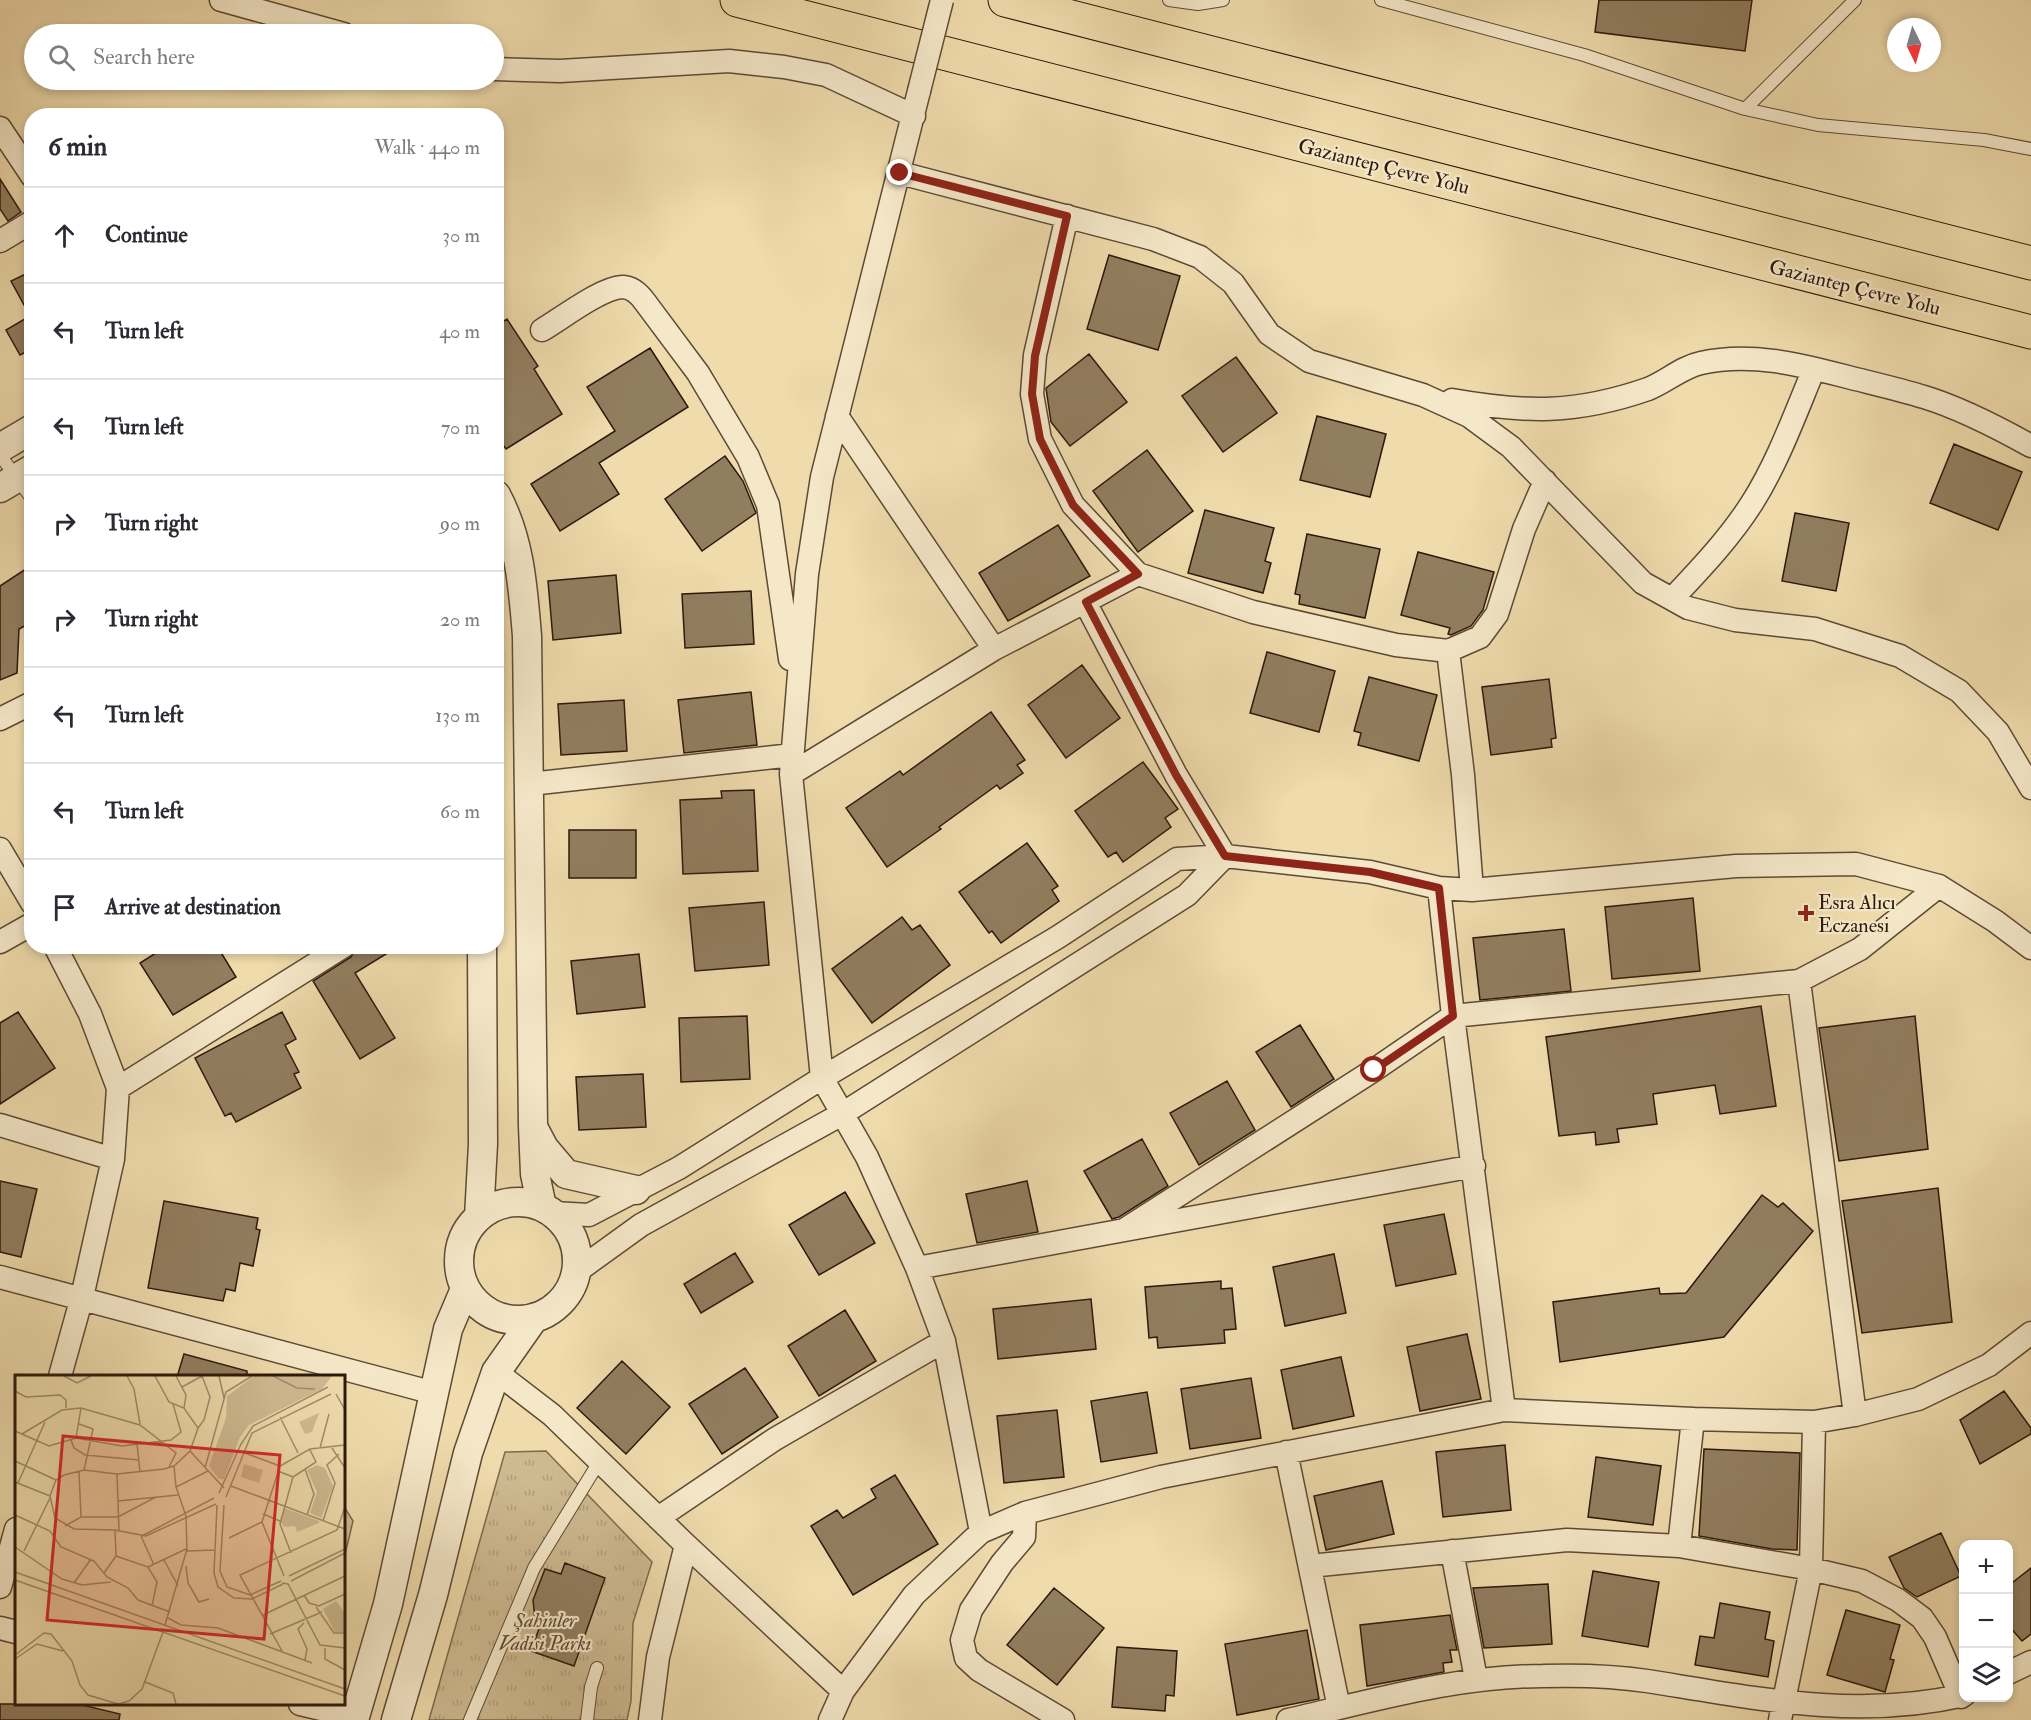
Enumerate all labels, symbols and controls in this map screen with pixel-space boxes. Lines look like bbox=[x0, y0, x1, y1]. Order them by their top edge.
north arrow bbox=[1887, 18, 1941, 72]
search box bbox=[24, 24, 504, 90]
icon: search bbox=[45, 41, 78, 74]
text: Search here bbox=[93, 43, 195, 71]
text: 6 min bbox=[48, 131, 107, 163]
street label: Gaziantep Çevre Yolu bbox=[1295, 133, 1472, 201]
text: Walk · 440 m bbox=[375, 135, 480, 160]
route end bbox=[886, 159, 912, 185]
icon: ahead bbox=[48, 219, 81, 252]
text: Continue bbox=[105, 221, 188, 249]
text: 30 m bbox=[442, 223, 480, 248]
street label: Gaziantep Çevre Yolu bbox=[1766, 254, 1943, 322]
icon: left bbox=[48, 315, 81, 348]
text: Turn left bbox=[105, 317, 184, 345]
text: 40 m bbox=[439, 319, 480, 344]
icon: left bbox=[48, 411, 81, 444]
text: Turn left bbox=[105, 413, 184, 441]
text: 70 m bbox=[441, 415, 480, 440]
icon: right bbox=[48, 507, 81, 540]
text: Turn right bbox=[105, 509, 198, 537]
text: 90 m bbox=[440, 511, 480, 536]
icon: right bbox=[48, 603, 81, 636]
text: Turn right bbox=[105, 605, 198, 633]
text: 20 m bbox=[440, 607, 480, 632]
icon: left bbox=[48, 699, 81, 732]
text: Turn left bbox=[105, 701, 184, 729]
text: 130 m bbox=[435, 703, 480, 728]
icon: left bbox=[48, 795, 81, 828]
text: Turn left bbox=[105, 797, 184, 825]
text: 60 m bbox=[440, 799, 480, 824]
place label: Esra Alıcı Eczanesi bbox=[1818, 890, 1896, 938]
icon: arrive bbox=[48, 891, 81, 924]
text: Arrive at destination bbox=[105, 893, 281, 921]
marker: Esra Alıcı Eczanesi bbox=[1799, 906, 1813, 920]
route start bbox=[1360, 1056, 1386, 1082]
inset map bbox=[15, 1375, 345, 1705]
map controls bbox=[1959, 1540, 2013, 1702]
button: + bbox=[1959, 1540, 2013, 1594]
button: − bbox=[1959, 1594, 2013, 1648]
park label: Şahinler Vadisi Parkı bbox=[499, 1608, 591, 1656]
button: layers bbox=[1959, 1648, 2013, 1702]

